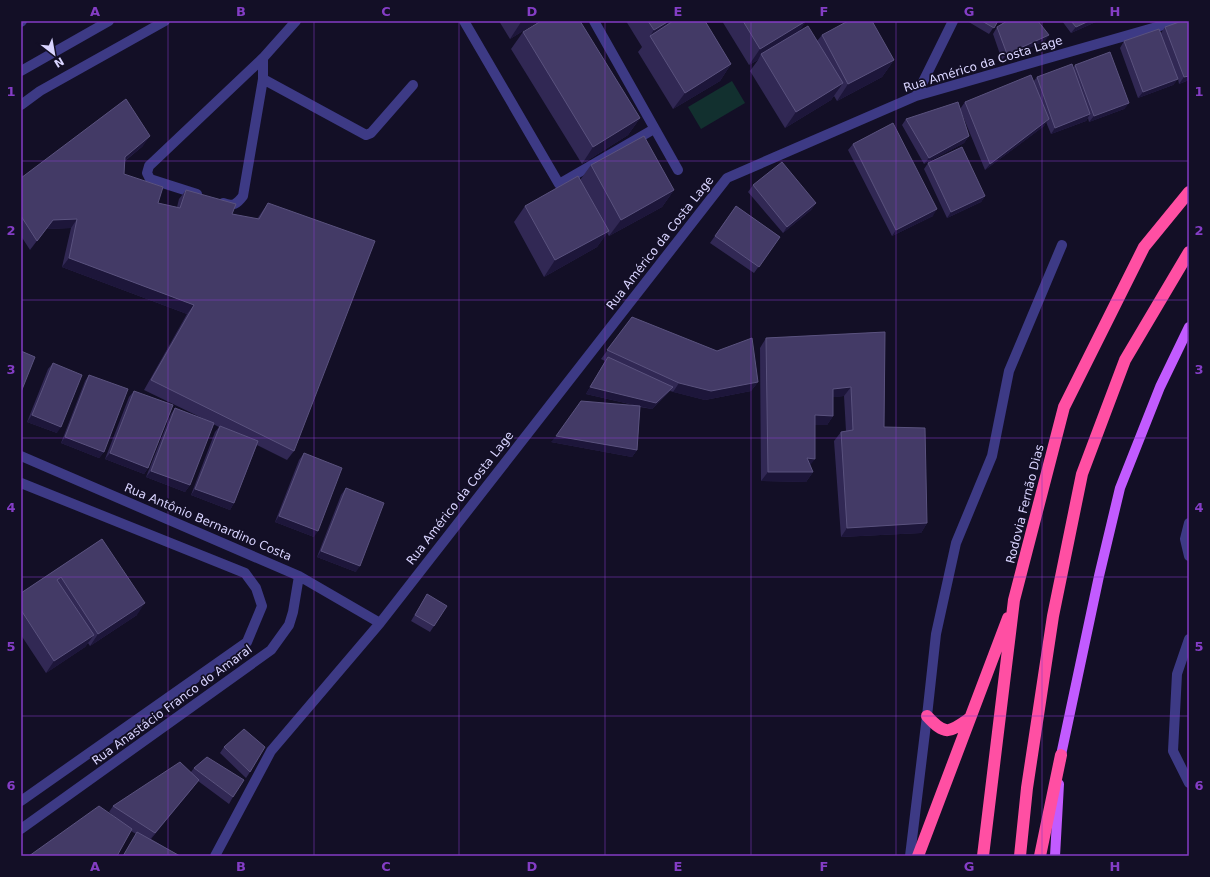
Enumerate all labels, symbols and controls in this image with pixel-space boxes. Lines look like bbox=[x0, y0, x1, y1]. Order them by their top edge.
text: A bbox=[90, 4, 100, 19]
text: B bbox=[236, 4, 246, 19]
text: C bbox=[381, 4, 391, 19]
text: D bbox=[527, 4, 538, 19]
text: E bbox=[674, 4, 682, 19]
text: F bbox=[820, 4, 828, 19]
text: G bbox=[964, 4, 974, 19]
text: H bbox=[1110, 4, 1120, 19]
street label: Rua Américo da Costa Lage bbox=[902, 33, 1064, 95]
north arrow bbox=[34, 34, 74, 74]
text: N bbox=[52, 54, 66, 70]
text: 1 bbox=[6, 84, 16, 99]
text: 1 bbox=[1194, 84, 1204, 99]
street label: Rua Américo da Costa Lage bbox=[604, 173, 716, 313]
text: 2 bbox=[6, 223, 16, 238]
text: 2 bbox=[1194, 223, 1204, 238]
text: 3 bbox=[6, 362, 16, 377]
text: 3 bbox=[1194, 362, 1204, 377]
street label: Rua Américo da Costa Lage bbox=[404, 428, 516, 568]
street label: Rodovia Fernão Dias bbox=[1003, 443, 1047, 565]
street label: Rua Antônio Bernardino Costa bbox=[122, 480, 294, 564]
text: 4 bbox=[6, 500, 16, 515]
text: 4 bbox=[1194, 500, 1204, 515]
text: 5 bbox=[6, 639, 16, 654]
text: 5 bbox=[1194, 639, 1204, 654]
street label: Rua Anastácio Franco do Amaral bbox=[89, 642, 255, 768]
text: 6 bbox=[6, 778, 16, 793]
text: 6 bbox=[1194, 778, 1204, 793]
text: A bbox=[90, 859, 100, 874]
text: B bbox=[236, 859, 246, 874]
text: C bbox=[381, 859, 391, 874]
text: D bbox=[527, 859, 538, 874]
text: E bbox=[674, 859, 682, 874]
text: F bbox=[820, 859, 828, 874]
text: G bbox=[964, 859, 974, 874]
text: H bbox=[1110, 859, 1120, 874]

